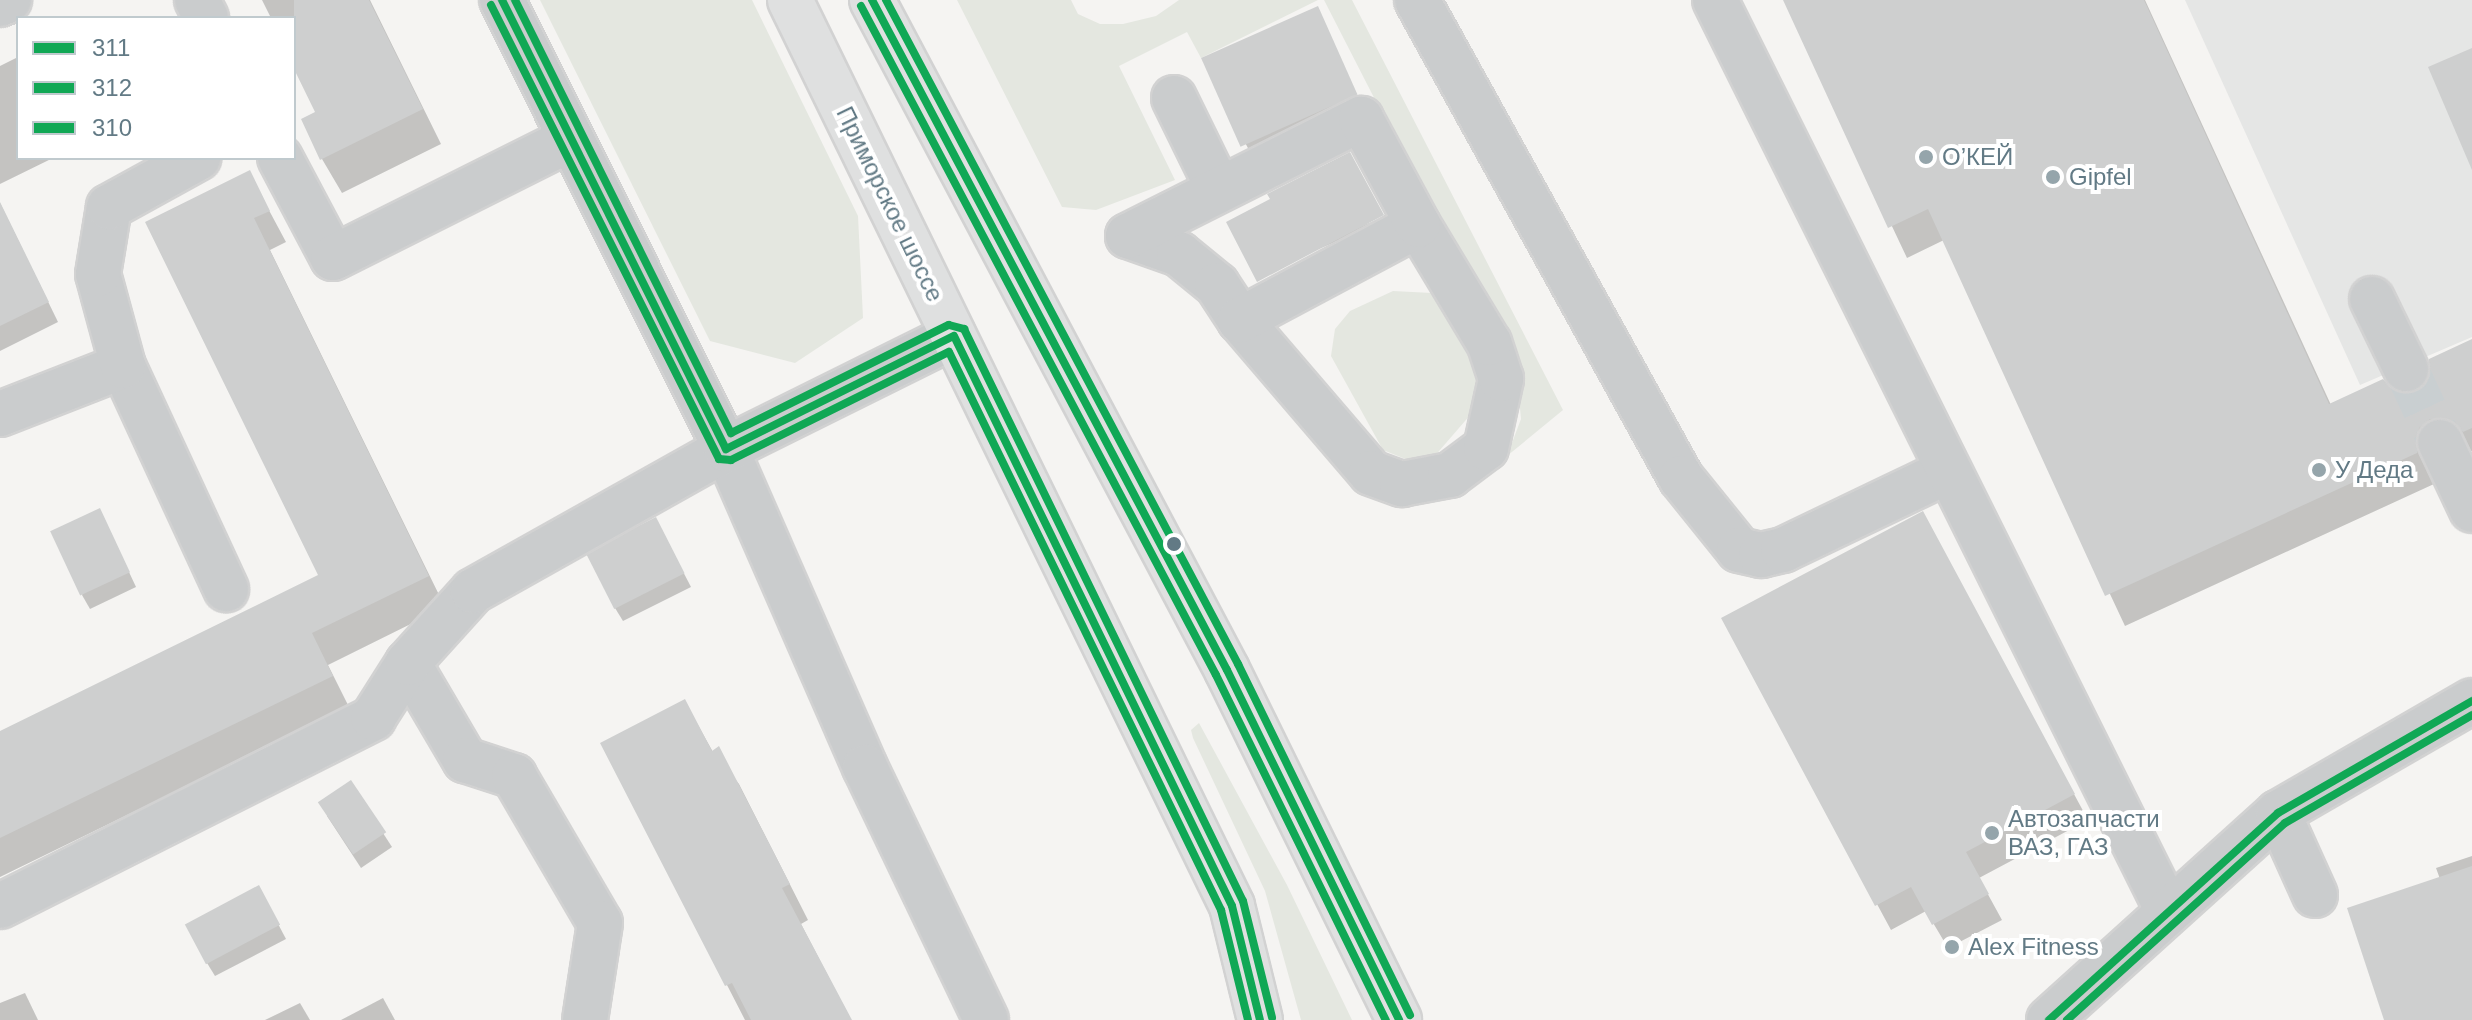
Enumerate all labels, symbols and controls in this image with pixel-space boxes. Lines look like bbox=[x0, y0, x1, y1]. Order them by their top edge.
legend bbox=[16, 16, 296, 160]
text: 311 bbox=[92, 34, 130, 61]
text: 312 bbox=[92, 74, 132, 101]
street label: Приморское шоссе bbox=[830, 102, 950, 306]
text: 310 bbox=[92, 114, 132, 141]
place label: О’КЕЙ bbox=[1942, 143, 2013, 171]
marker: О’КЕЙ bbox=[1917, 148, 1935, 166]
place label: Gipfel bbox=[2069, 163, 2132, 191]
marker: Gipfel bbox=[2044, 168, 2062, 186]
place label: У Деда bbox=[2335, 456, 2413, 484]
marker: У Деда bbox=[2310, 461, 2328, 479]
unlabelled marker bbox=[1166, 536, 1182, 552]
place label: Автозапчасти ВАЗ, ГАЗ bbox=[2008, 805, 2160, 861]
marker: Автозапчасти ВАЗ, ГАЗ bbox=[1983, 824, 2001, 842]
place label: Alex Fitness bbox=[1968, 933, 2099, 961]
marker: Alex Fitness bbox=[1943, 938, 1961, 956]

